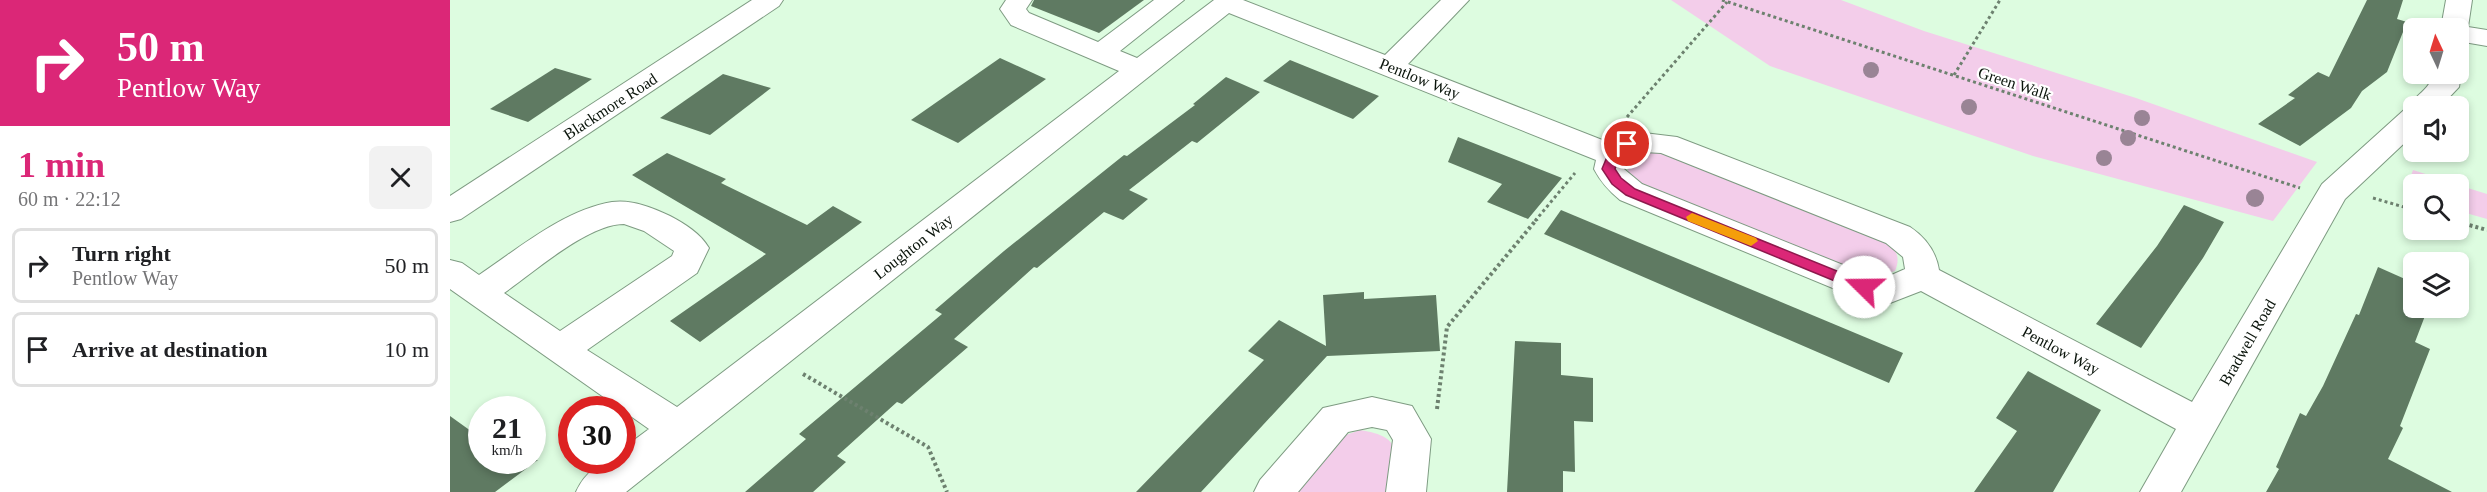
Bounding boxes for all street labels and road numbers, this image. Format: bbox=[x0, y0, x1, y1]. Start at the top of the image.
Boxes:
street label: Pentlow Way bbox=[1377, 55, 1462, 103]
street label: Green Walk bbox=[1976, 64, 2054, 103]
street label: Blackmore Road bbox=[560, 70, 660, 143]
street label: Loughton Way bbox=[871, 210, 957, 283]
street label: Bradwell Road bbox=[2216, 296, 2279, 388]
street label: Pentlow Way bbox=[2019, 323, 2102, 379]

